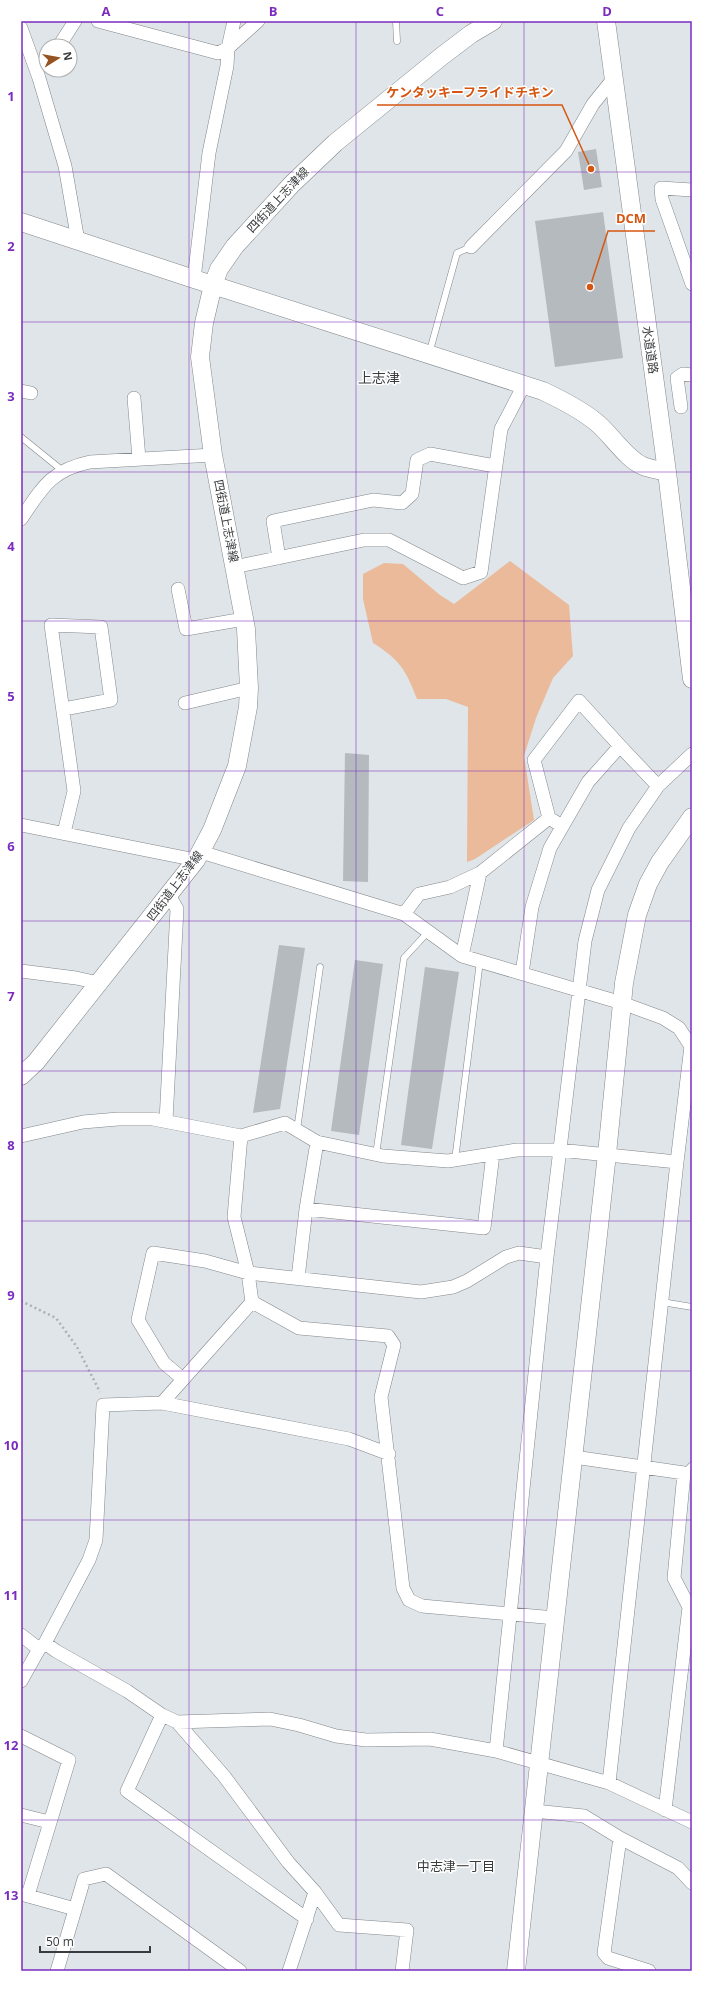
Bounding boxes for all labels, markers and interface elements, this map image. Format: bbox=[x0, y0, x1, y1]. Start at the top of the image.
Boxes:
text: A bbox=[102, 2, 111, 20]
text: B bbox=[269, 2, 278, 20]
text: C bbox=[436, 2, 444, 20]
text: D bbox=[602, 2, 612, 20]
north arrow bbox=[38, 38, 78, 78]
text: N bbox=[60, 50, 77, 62]
callout: ケンタッキーフライドチキン bbox=[377, 80, 562, 105]
text: ケンタッキーフライドチキン bbox=[386, 83, 554, 101]
text: 1 bbox=[7, 87, 15, 105]
street label: 四街道上志津線 bbox=[243, 163, 313, 236]
callout: DCM bbox=[608, 206, 655, 231]
text: DCM bbox=[616, 209, 646, 227]
text: 2 bbox=[7, 237, 15, 255]
street label: 水道道路 bbox=[639, 325, 662, 375]
district label: 上志津 bbox=[358, 368, 400, 387]
text: 3 bbox=[7, 387, 15, 405]
street label: 四街道上志津線 bbox=[210, 478, 243, 564]
text: 4 bbox=[7, 537, 15, 555]
text: 5 bbox=[7, 687, 15, 705]
text: 6 bbox=[7, 837, 15, 855]
street label: 四街道上志津線 bbox=[143, 847, 207, 924]
text: 7 bbox=[7, 987, 15, 1005]
text: 8 bbox=[7, 1136, 15, 1154]
text: 9 bbox=[7, 1286, 15, 1304]
text: 10 bbox=[4, 1436, 18, 1454]
text: 11 bbox=[4, 1586, 18, 1604]
text: 12 bbox=[4, 1736, 19, 1754]
district label: 中志津一丁目 bbox=[417, 1857, 495, 1875]
text: 13 bbox=[4, 1886, 18, 1904]
scale bar bbox=[40, 1928, 150, 1954]
text: 50 m bbox=[46, 1933, 74, 1950]

